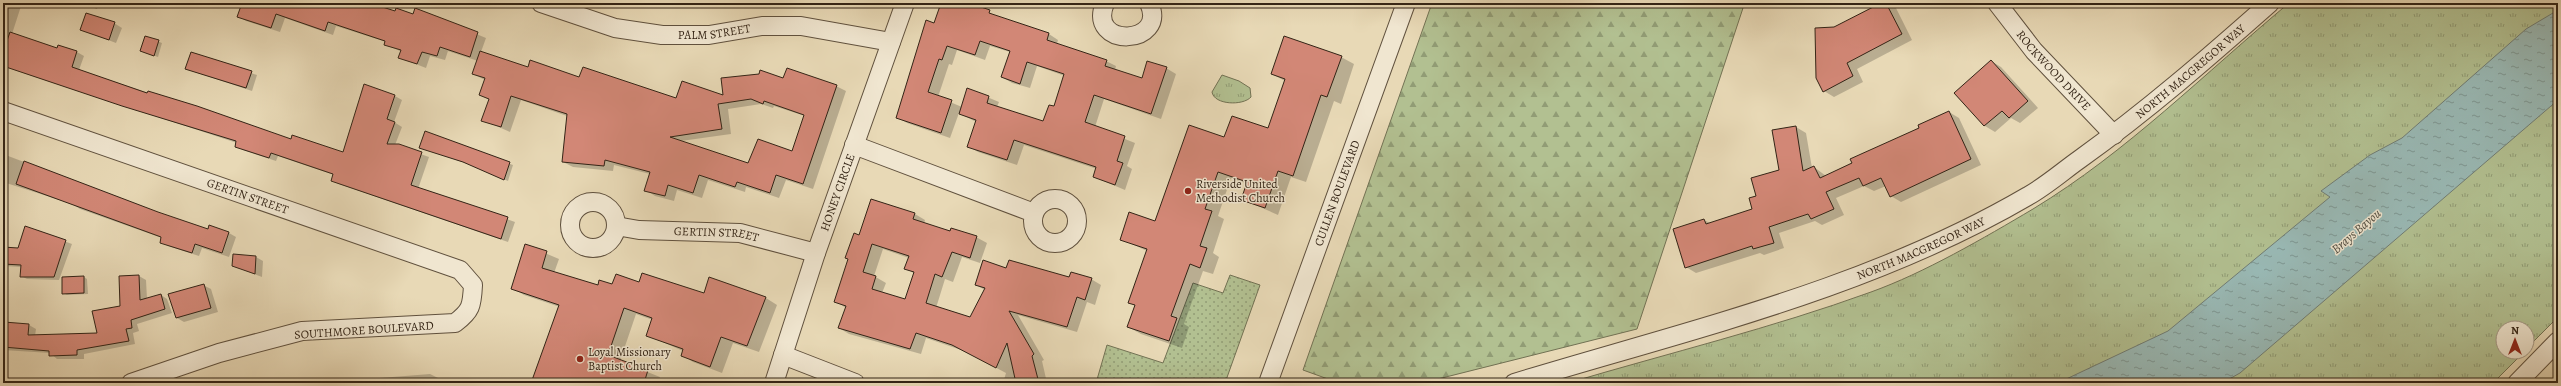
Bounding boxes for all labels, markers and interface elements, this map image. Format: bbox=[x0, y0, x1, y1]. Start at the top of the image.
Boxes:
street label: PALM STREET bbox=[678, 20, 752, 43]
street label: NORTH MACGREGOR WAY bbox=[2132, 20, 2249, 122]
street label: ROCKWOOD DRIVE bbox=[2013, 27, 2094, 114]
street label: CULLEN BOULEVARD bbox=[1310, 138, 1364, 248]
street label: HONEY CIRCLE bbox=[816, 151, 859, 233]
street label: GERTIN STREET bbox=[205, 175, 291, 218]
place label: Riverside United Methodist Church bbox=[1196, 176, 1286, 206]
marker: Riverside United Methodist Church bbox=[1183, 186, 1193, 196]
water label: Brays Bayou bbox=[2328, 205, 2384, 257]
street label: NORTH MACGREGOR WAY bbox=[1854, 213, 1988, 284]
street label: GERTIN STREET bbox=[674, 223, 761, 246]
street label: SOUTHMORE BOULEVARD bbox=[294, 317, 434, 343]
north arrow bbox=[2495, 320, 2535, 360]
text: N bbox=[2511, 323, 2519, 338]
place label: Loyal Missionary Baptist Church bbox=[588, 344, 671, 374]
marker: Loyal Missionary Baptist Church bbox=[575, 354, 585, 364]

